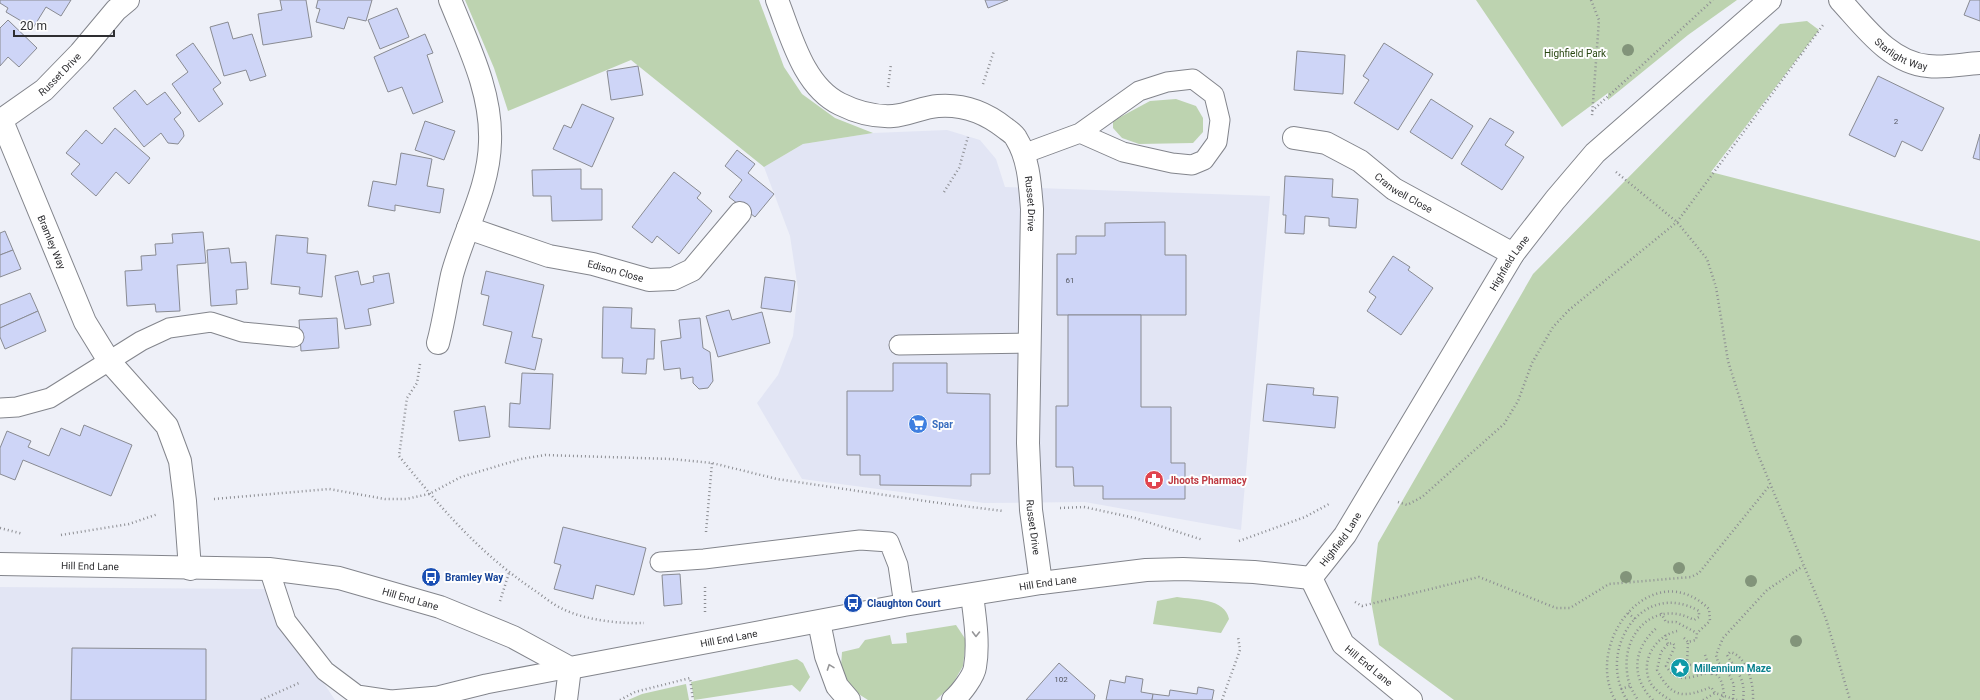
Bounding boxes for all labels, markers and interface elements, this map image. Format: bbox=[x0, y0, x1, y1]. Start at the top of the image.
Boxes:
scale bar bbox=[14, 12, 114, 38]
text: 20 m bbox=[20, 19, 47, 33]
street label: Starlight Way bbox=[1872, 36, 1928, 72]
park label: Highfield Park bbox=[1544, 48, 1607, 59]
street label: Russet Drive bbox=[37, 51, 83, 98]
house number: 2 bbox=[1894, 117, 1899, 126]
street label: Cranwell Close bbox=[1372, 171, 1434, 215]
street label: Russet Drive bbox=[1023, 175, 1037, 231]
street label: Bramley Way bbox=[35, 214, 68, 271]
street label: Highfield Lane bbox=[1487, 233, 1531, 293]
street label: Edison Close bbox=[587, 258, 645, 284]
house number: 61 bbox=[1066, 276, 1075, 285]
supermarket icon: Spar bbox=[907, 413, 929, 435]
place label: Spar bbox=[932, 419, 953, 430]
pharmacy icon: Jhoots Pharmacy bbox=[1143, 469, 1165, 491]
place label: Jhoots Pharmacy bbox=[1168, 475, 1248, 486]
street label: Russet Drive bbox=[1025, 499, 1042, 556]
street label: Highfield Lane bbox=[1317, 510, 1363, 569]
street label: Hill End Lane bbox=[61, 560, 119, 572]
bus stop icon: Bramley Way bbox=[420, 566, 442, 588]
place label: Bramley Way bbox=[445, 572, 504, 583]
street label: Hill End Lane bbox=[1018, 574, 1077, 592]
street label: Hill End Lane bbox=[381, 586, 440, 612]
bus stop icon: Claughton Court bbox=[842, 592, 864, 614]
place label: Claughton Court bbox=[867, 598, 941, 609]
street label: Hill End Lane bbox=[699, 628, 758, 649]
one-way arrow bbox=[972, 631, 980, 637]
street label: Hill End Lane bbox=[1343, 643, 1395, 688]
place icon: Millennium Maze bbox=[1669, 657, 1691, 679]
one-way arrow bbox=[826, 663, 834, 670]
place label: Millennium Maze bbox=[1694, 663, 1772, 674]
house number: 102 bbox=[1054, 675, 1068, 684]

